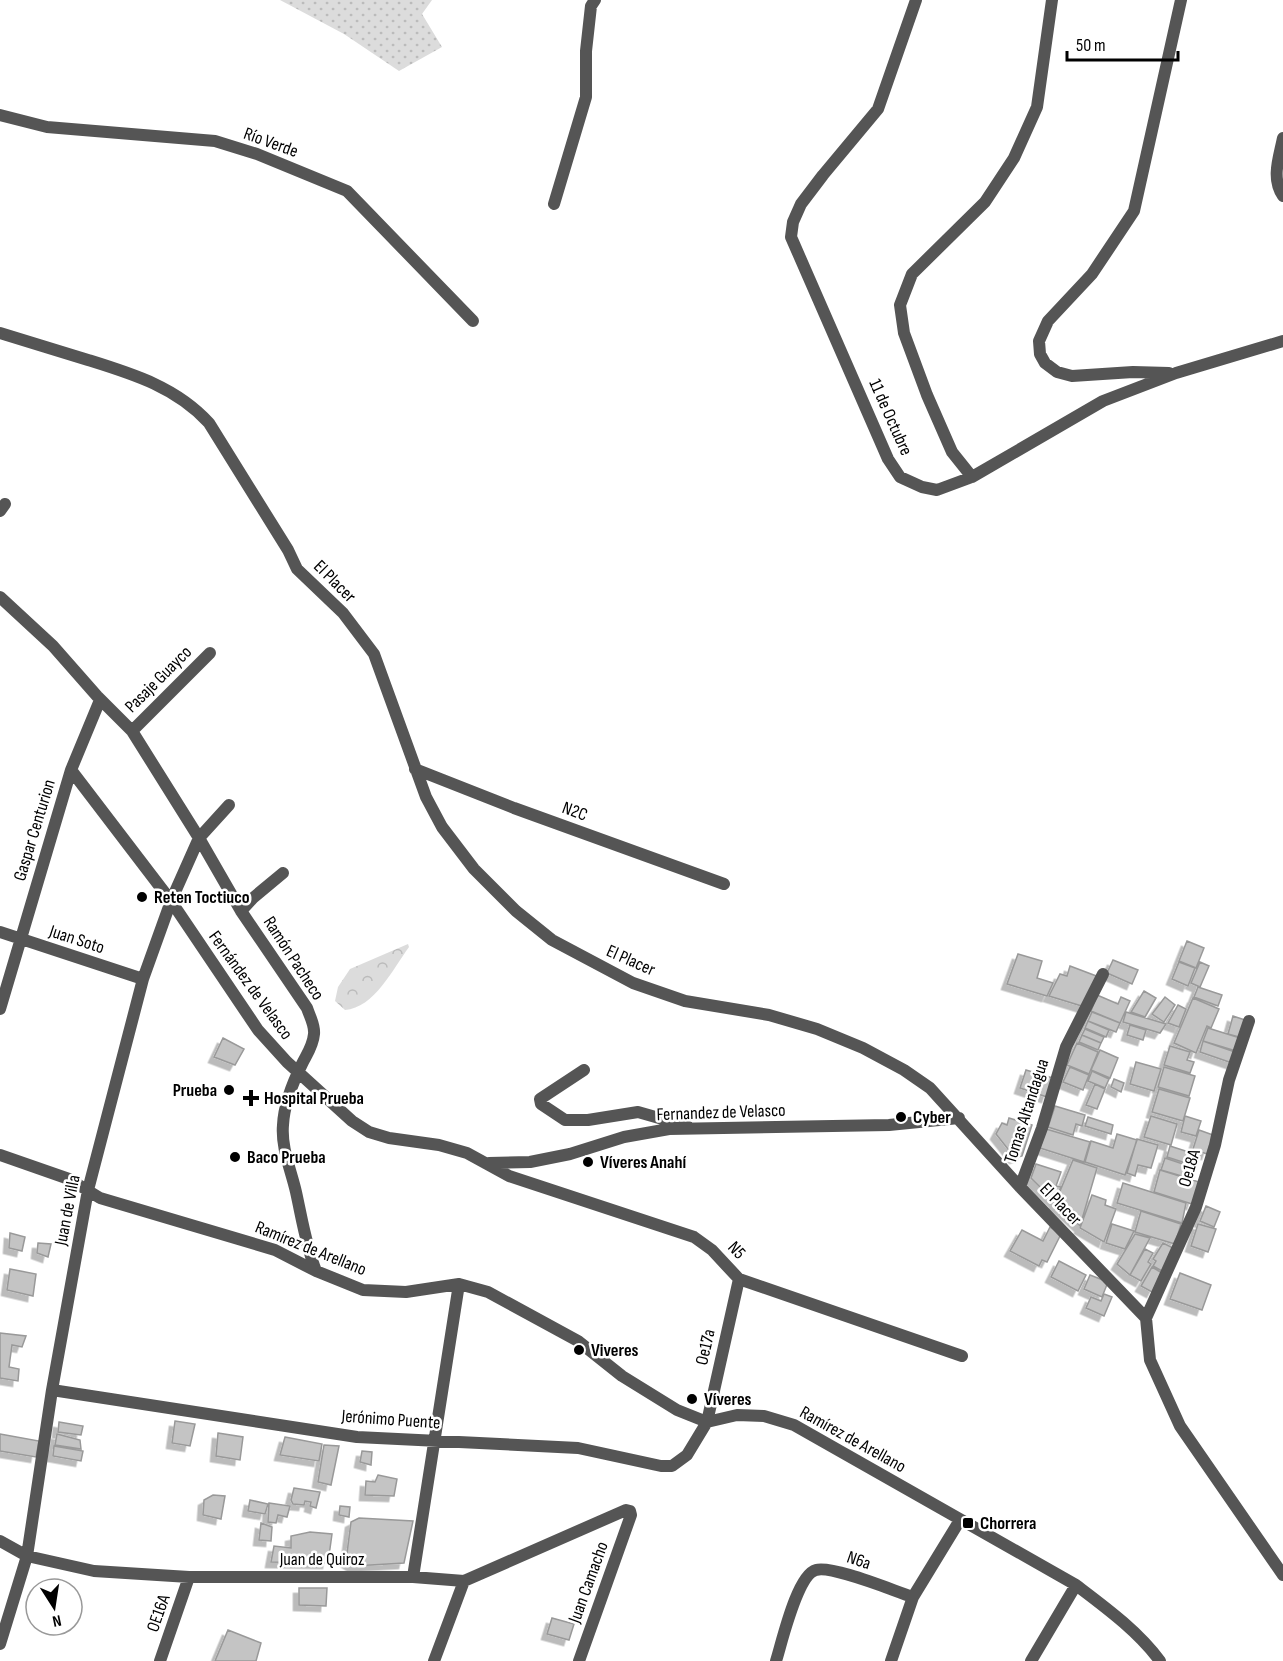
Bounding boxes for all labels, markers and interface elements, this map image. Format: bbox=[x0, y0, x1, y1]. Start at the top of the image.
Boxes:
scale bar bbox=[1067, 24, 1178, 62]
text: 50 m bbox=[1076, 35, 1106, 56]
street label: Río Verde bbox=[241, 123, 301, 162]
street label: 11 de Octubre bbox=[864, 376, 917, 459]
street label: El Placer bbox=[309, 556, 360, 607]
street label: Pasaje Guayco bbox=[121, 642, 196, 717]
street label: Gaspar Centurion bbox=[9, 777, 60, 883]
street label: N2C bbox=[559, 797, 590, 826]
place label: Reten Toctiuco bbox=[154, 887, 250, 908]
marker: Reten Toctiuco bbox=[135, 890, 149, 904]
street label: Ramón Pacheco bbox=[259, 912, 328, 1004]
street label: Juan Soto bbox=[46, 920, 107, 958]
street label: Fernández de Velasco bbox=[204, 927, 297, 1044]
street label: El Placer bbox=[603, 940, 658, 980]
street label: Tomas Altandagua bbox=[1000, 1056, 1053, 1166]
place label: Prueba bbox=[173, 1080, 217, 1101]
marker: Prueba bbox=[222, 1083, 236, 1097]
place label: Hospital Prueba bbox=[264, 1088, 364, 1109]
marker: Hospital Prueba bbox=[242, 1089, 260, 1107]
street label: Fernandez de Velasco bbox=[656, 1100, 786, 1125]
place label: Cyber bbox=[913, 1107, 951, 1128]
marker: Cyber bbox=[894, 1110, 908, 1124]
place label: Baco Prueba bbox=[247, 1147, 326, 1168]
street label: Oe18A bbox=[1174, 1147, 1205, 1189]
marker: Baco Prueba bbox=[228, 1150, 242, 1164]
place label: Víveres Anahí bbox=[600, 1152, 686, 1173]
marker: Víveres Anahí bbox=[581, 1155, 595, 1169]
street label: Juan de Villa bbox=[50, 1173, 85, 1248]
street label: El Placer bbox=[1035, 1179, 1086, 1230]
street label: Ramírez de Arellano bbox=[252, 1217, 369, 1280]
street label: N5 bbox=[723, 1237, 750, 1264]
street label: Oe17a bbox=[691, 1327, 720, 1367]
place label: Viveres bbox=[591, 1340, 639, 1361]
marker: Viveres bbox=[572, 1343, 586, 1357]
place label: Víveres bbox=[704, 1389, 752, 1410]
marker: Víveres bbox=[685, 1392, 699, 1406]
street label: Ramírez de Arellano bbox=[796, 1402, 909, 1477]
street label: Jerónimo Puente bbox=[340, 1406, 441, 1433]
place label: Chorrera bbox=[980, 1513, 1036, 1534]
marker: Chorrera bbox=[961, 1516, 975, 1530]
street label: Juan Camacho bbox=[564, 1539, 613, 1627]
street label: N6a bbox=[844, 1547, 874, 1574]
street label: Juan de Quiroz bbox=[279, 1549, 365, 1570]
north arrow bbox=[24, 1577, 84, 1637]
street label: OE16A bbox=[142, 1591, 175, 1635]
text: N bbox=[51, 1610, 63, 1630]

